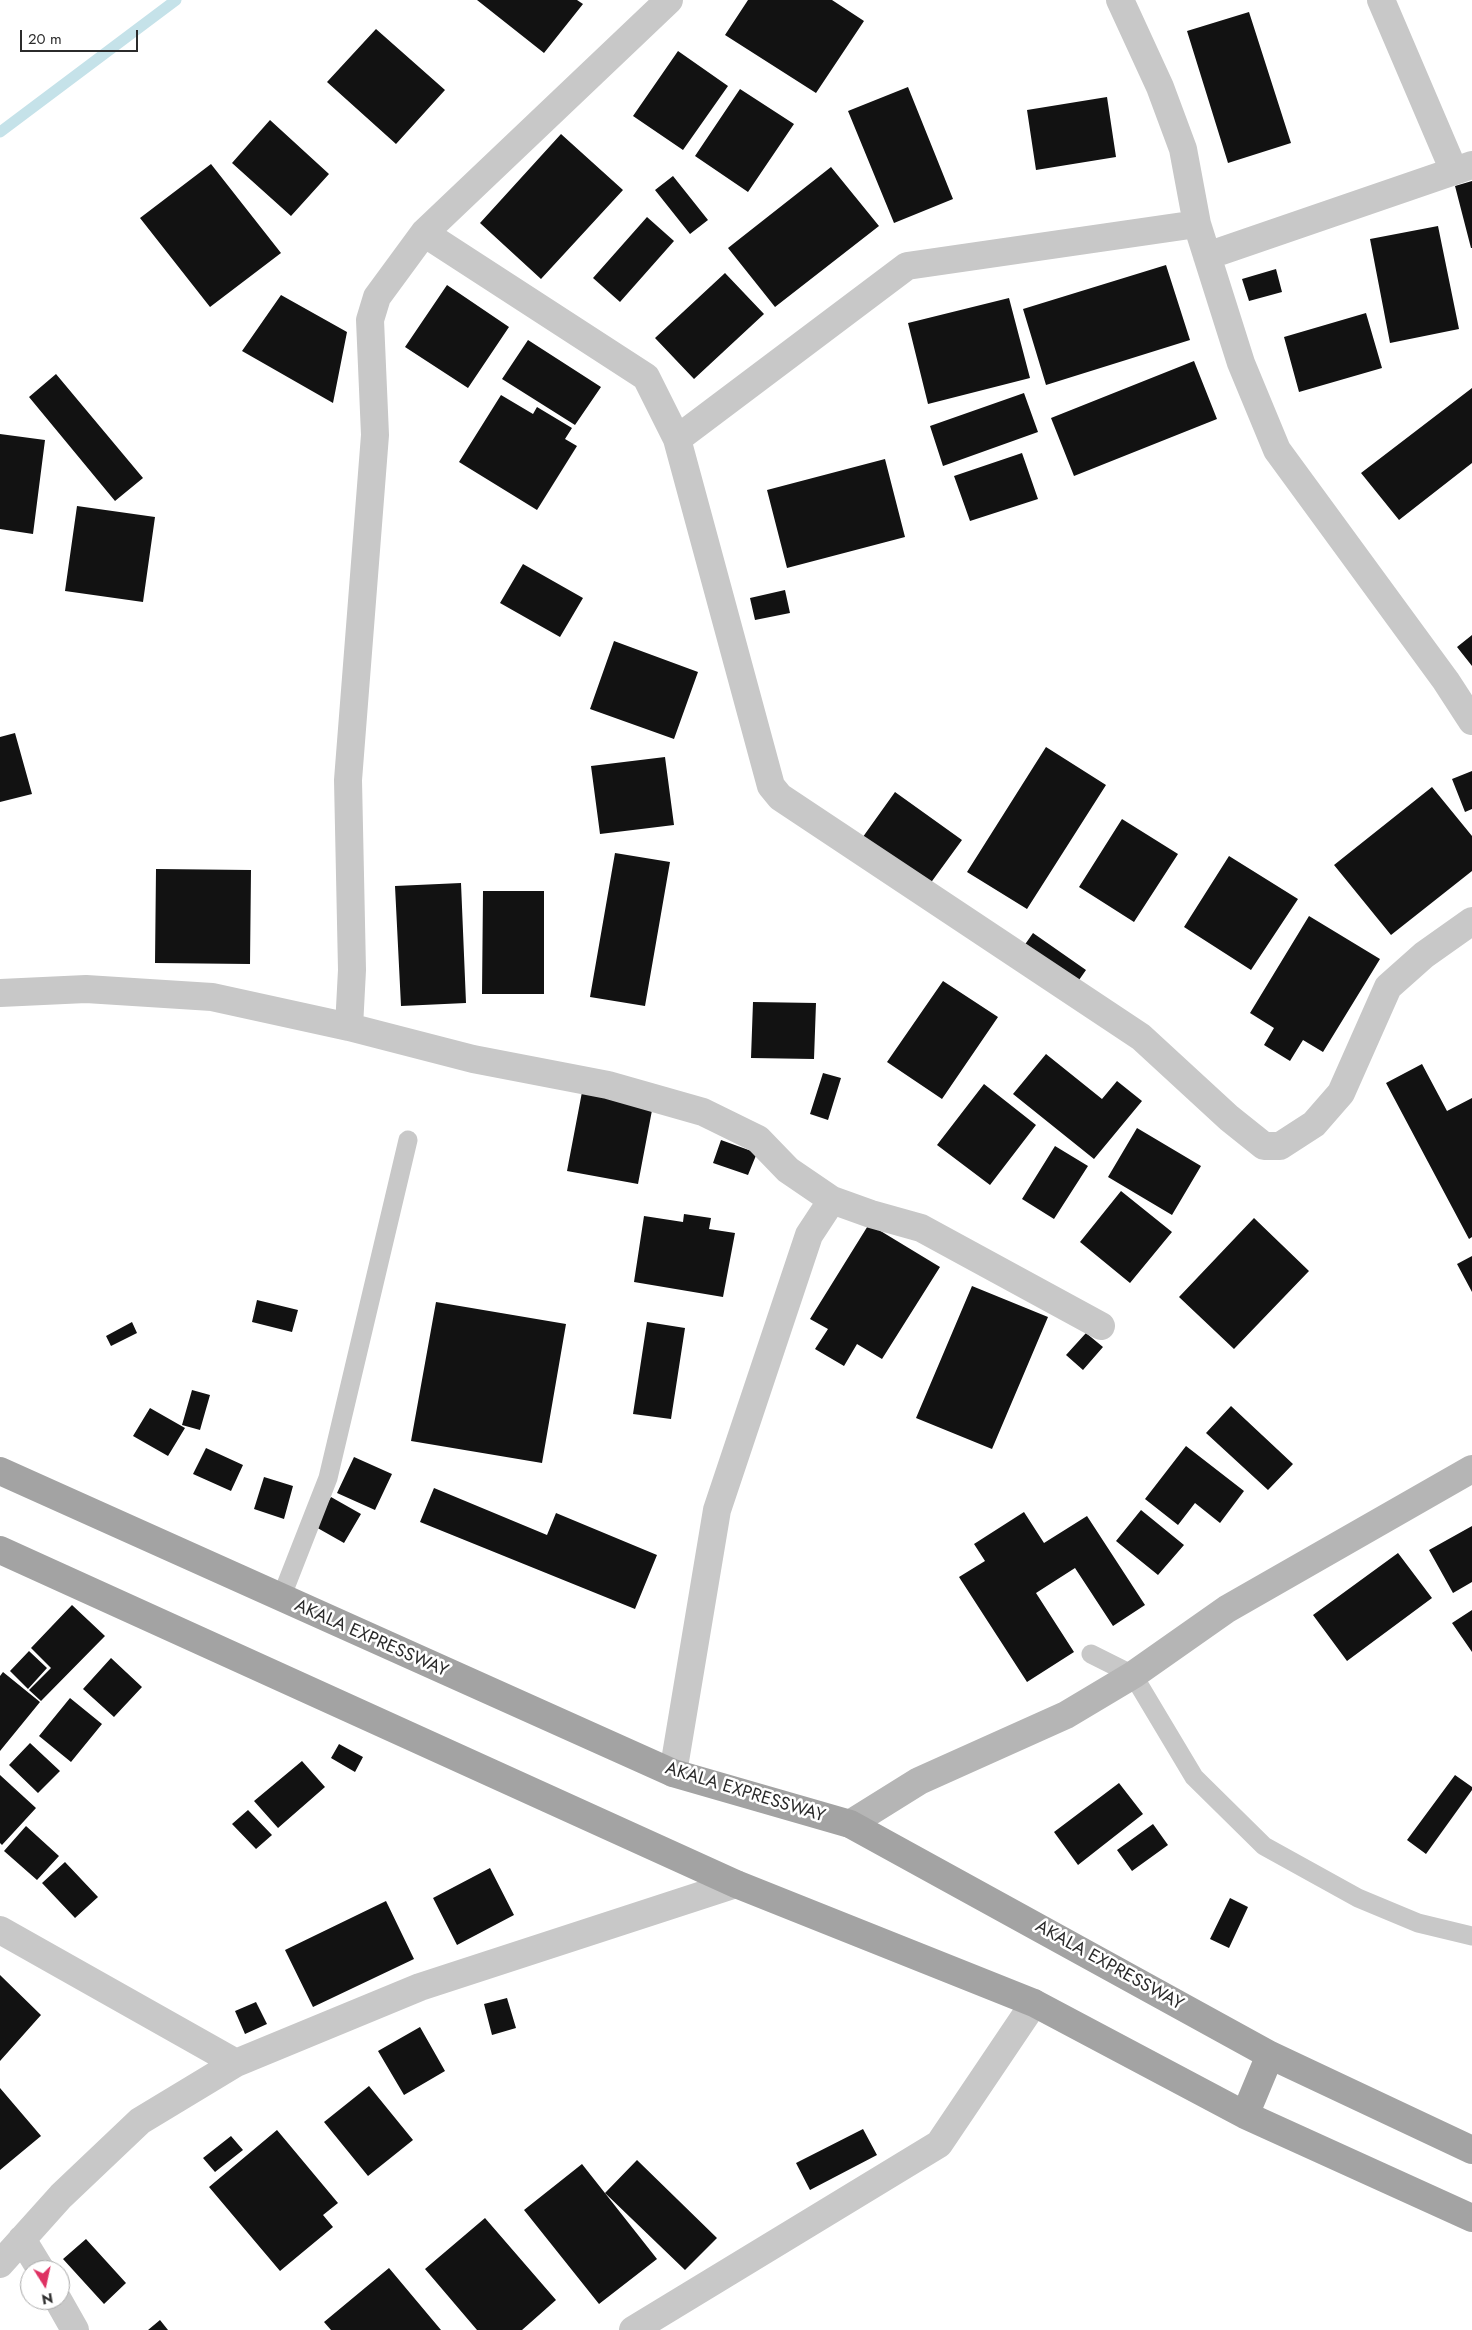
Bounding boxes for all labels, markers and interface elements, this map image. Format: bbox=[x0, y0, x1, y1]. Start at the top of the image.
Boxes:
scale bar bbox=[22, 20, 140, 52]
text: 20 m bbox=[28, 28, 62, 50]
street label: AKALA EXPRESSWAY bbox=[291, 1595, 451, 1683]
street label: AKALA EXPRESSWAY bbox=[662, 1758, 828, 1828]
street label: AKALA EXPRESSWAY bbox=[1031, 1916, 1187, 2016]
north arrow bbox=[20, 2260, 70, 2310]
text: N bbox=[40, 2288, 55, 2310]

